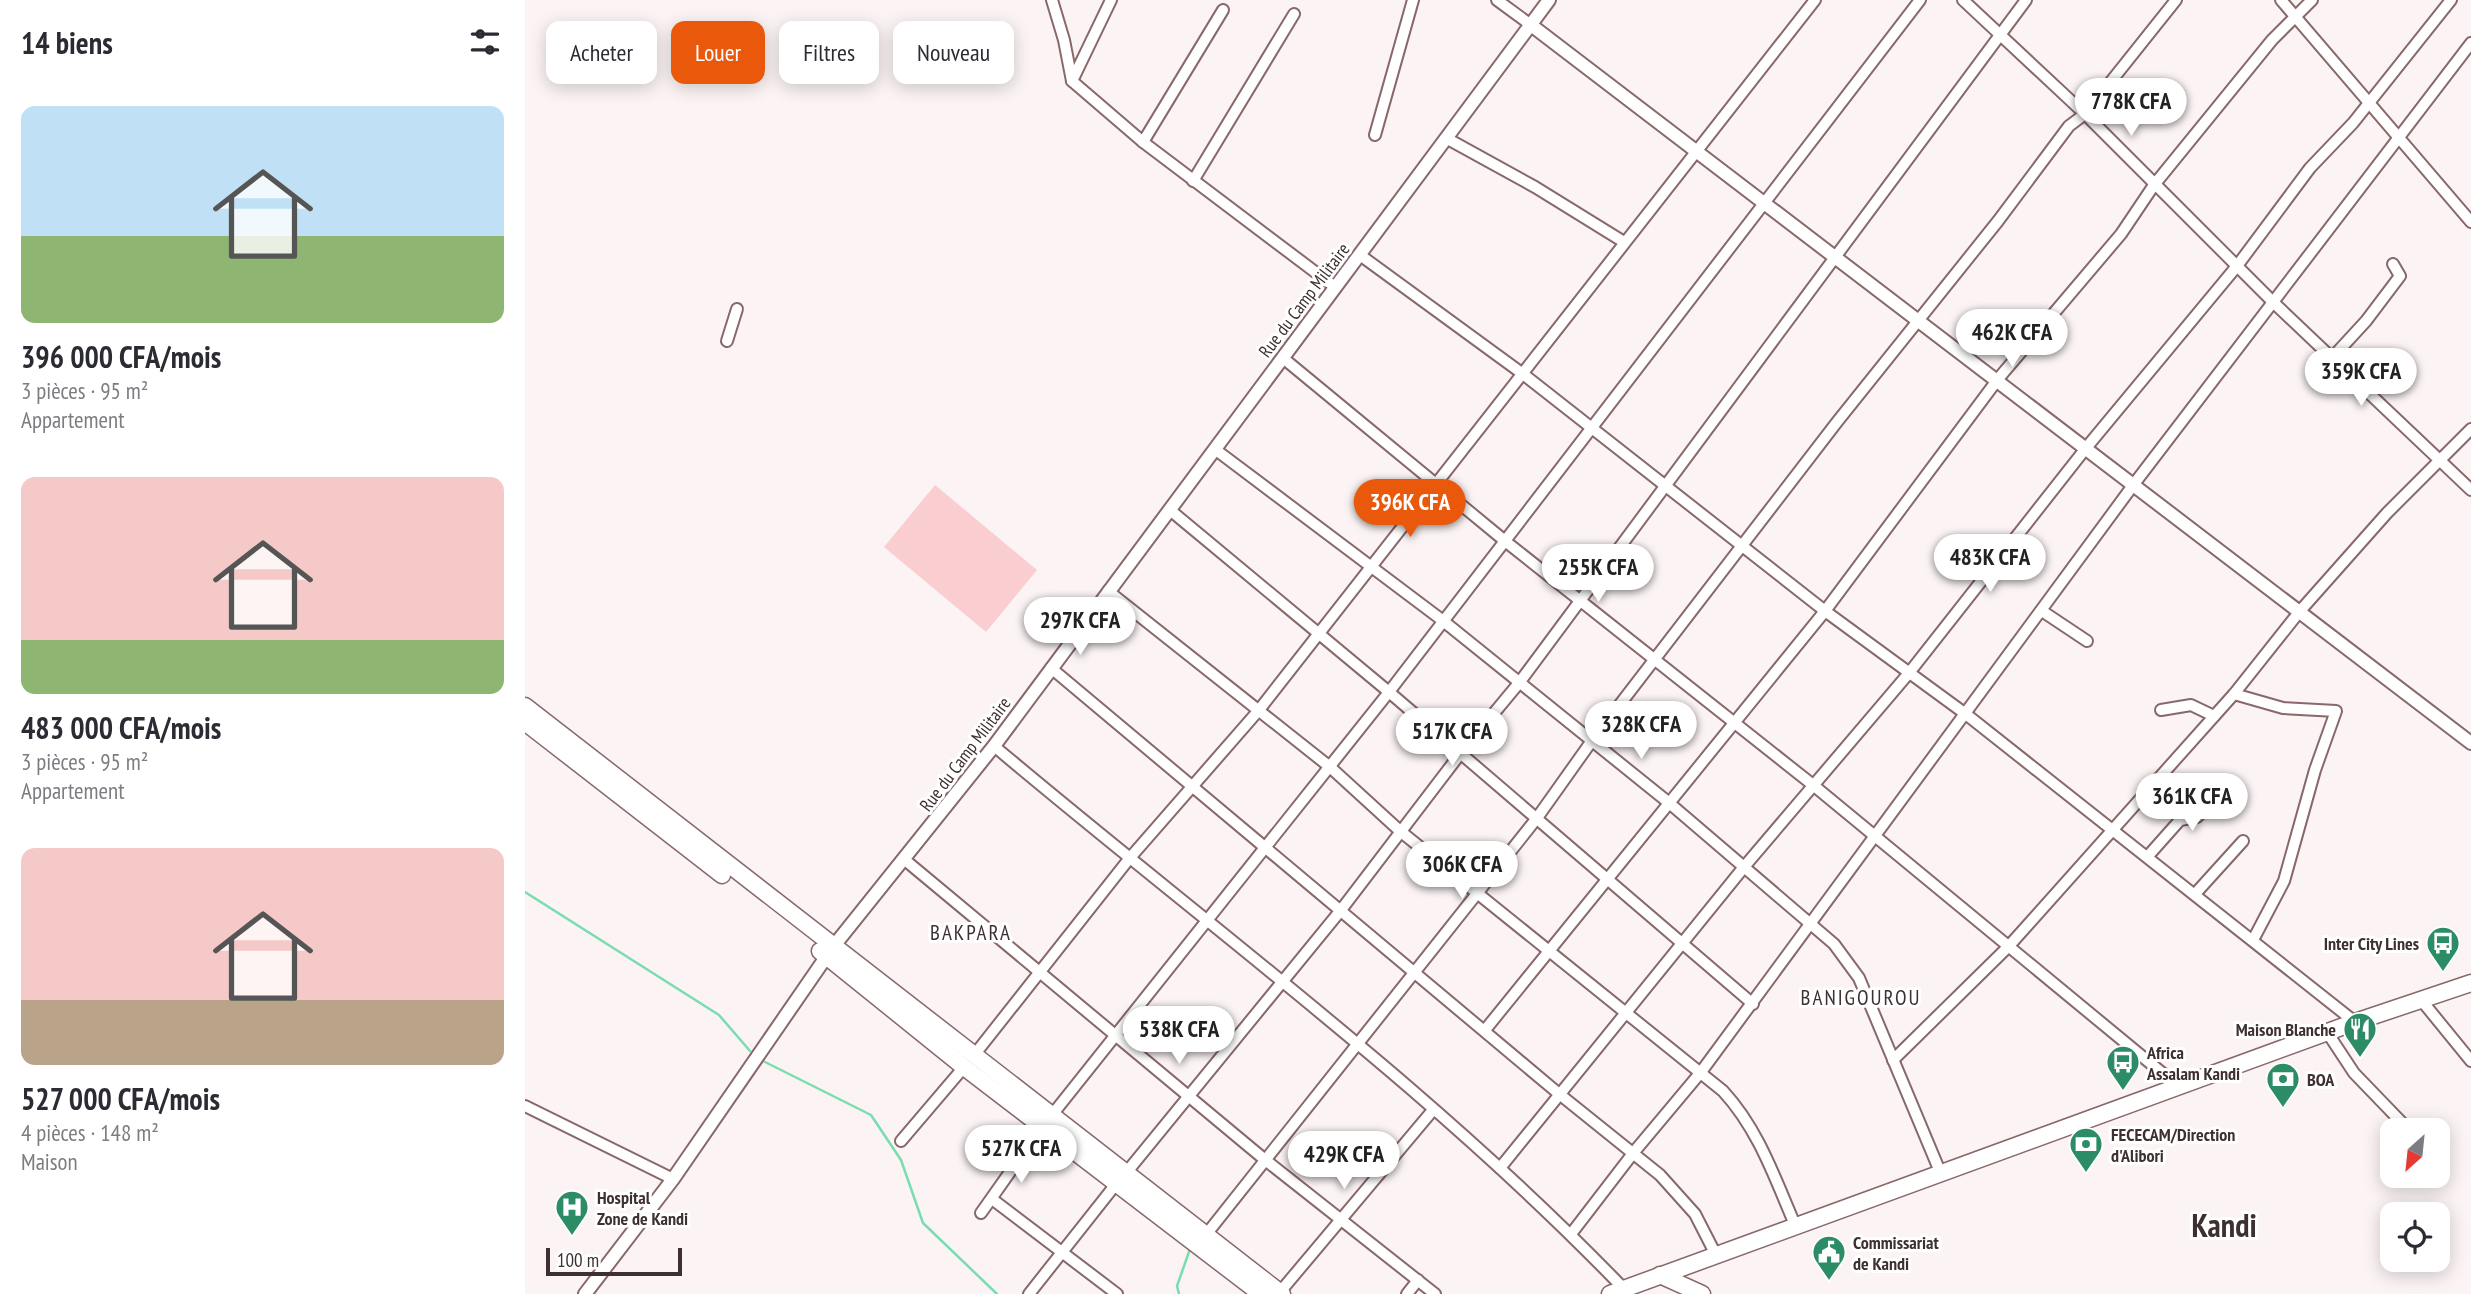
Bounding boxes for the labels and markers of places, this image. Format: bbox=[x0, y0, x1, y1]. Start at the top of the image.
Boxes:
pin: 778K CFA bbox=[2059, 78, 2203, 138]
pin: 462K CFA bbox=[1940, 310, 2084, 369]
pin: 359K CFA bbox=[2289, 348, 2433, 408]
pin: 396K CFA bbox=[1338, 480, 1482, 539]
pin: 483K CFA bbox=[1918, 534, 2062, 594]
pin: 255K CFA bbox=[1526, 544, 1670, 604]
pin: 297K CFA bbox=[1008, 598, 1152, 657]
pin: 328K CFA bbox=[1569, 702, 1713, 761]
pin: 517K CFA bbox=[1380, 708, 1524, 768]
pin: 361K CFA bbox=[2120, 774, 2264, 833]
pin: 306K CFA bbox=[1390, 842, 1534, 901]
bus stop icon: Inter City Lines bbox=[2424, 924, 2462, 973]
place label: Inter City Lines bbox=[2324, 932, 2419, 955]
pin: 538K CFA bbox=[1107, 1006, 1251, 1066]
restaurant icon: Maison Blanche bbox=[2341, 1010, 2379, 1059]
place label: Maison Blanche bbox=[2236, 1018, 2336, 1041]
place label: Africa Assalam Kandi bbox=[2146, 1041, 2240, 1085]
bus stop icon: Africa Assalam Kandi bbox=[2104, 1043, 2142, 1092]
bank icon: BOA bbox=[2264, 1060, 2302, 1109]
place label: BOA bbox=[2307, 1068, 2335, 1091]
place label: FECECAM/Direction d'Alibori bbox=[2111, 1123, 2235, 1167]
bank icon: FECECAM/Direction d'Alibori bbox=[2067, 1125, 2105, 1174]
pin: 527K CFA bbox=[949, 1126, 1093, 1185]
pin: 429K CFA bbox=[1272, 1132, 1416, 1191]
place label: Hospital Zone de Kandi bbox=[597, 1186, 688, 1230]
hospital icon: Hospital Zone de Kandi bbox=[553, 1188, 591, 1237]
place label: Commissariat de Kandi bbox=[1853, 1231, 1939, 1275]
public building icon: Commissariat de Kandi bbox=[1810, 1233, 1848, 1282]

